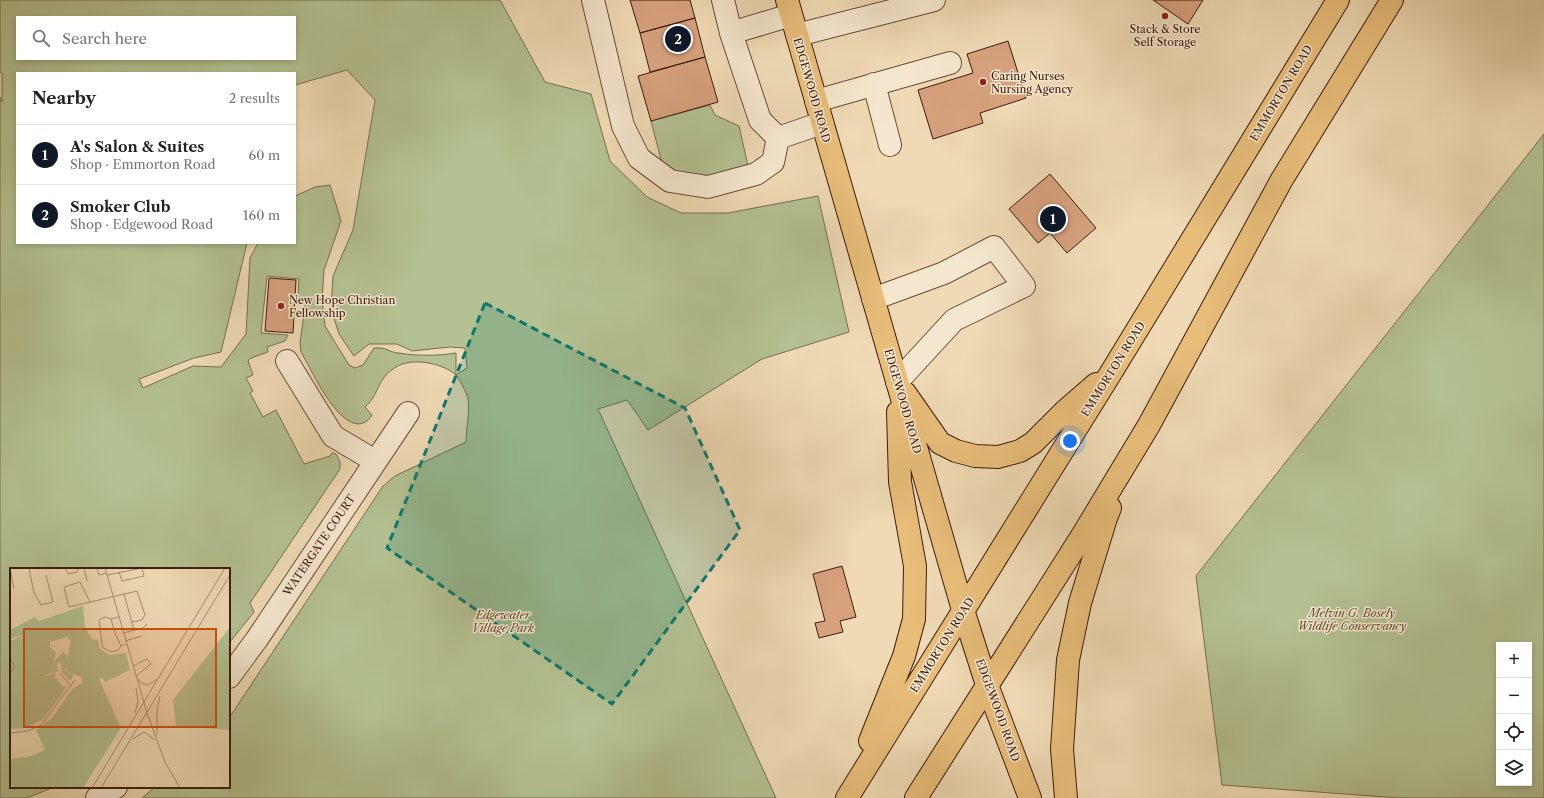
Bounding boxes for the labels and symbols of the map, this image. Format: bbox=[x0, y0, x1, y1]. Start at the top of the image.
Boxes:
marker: Stack & Store Self Storage bbox=[1160, 11, 1170, 21]
place label: Stack & Store Self Storage bbox=[1130, 22, 1200, 49]
pin: 2 bbox=[665, 24, 691, 54]
street label: EDGEWOOD ROAD bbox=[790, 36, 834, 144]
street label: EMMORTON ROAD bbox=[1247, 42, 1315, 144]
place label: Caring Nurses Nursing Agency bbox=[991, 69, 1074, 96]
marker: Caring Nurses Nursing Agency bbox=[978, 77, 988, 87]
pin: 1 bbox=[1040, 204, 1066, 234]
place label: New Hope Christian Fellowship bbox=[289, 293, 395, 320]
marker: New Hope Christian Fellowship bbox=[276, 301, 286, 311]
street label: EMMORTON ROAD bbox=[1078, 319, 1148, 419]
street label: EDGEWOOD ROAD bbox=[881, 347, 925, 455]
your location bbox=[1060, 431, 1080, 451]
street label: WATERGATE COURT bbox=[279, 491, 359, 599]
inset map bbox=[10, 568, 230, 788]
street label: EMMORTON ROAD bbox=[907, 595, 977, 695]
park label: Melvin G. Bosely Wildlife Conservancy bbox=[1298, 606, 1407, 633]
park label: Edgewater Village Park bbox=[472, 608, 534, 635]
street label: EDGEWOOD ROAD bbox=[973, 657, 1023, 763]

